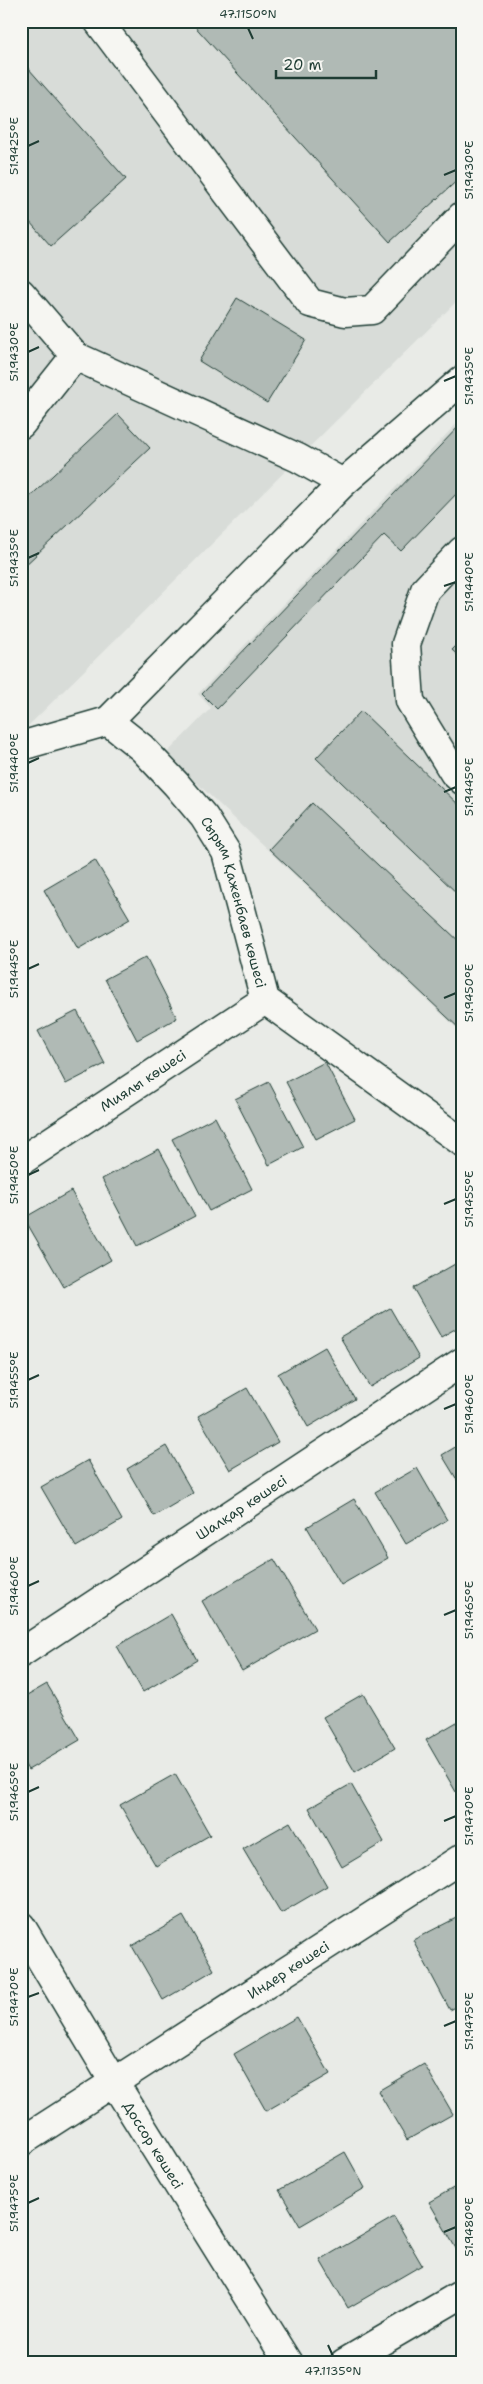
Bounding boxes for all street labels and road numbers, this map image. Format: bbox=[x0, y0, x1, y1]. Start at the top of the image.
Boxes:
street label: Сырым Қаженбаев көшесі bbox=[197, 813, 270, 990]
street label: Миялы көшесі bbox=[96, 1046, 189, 1116]
street label: Шалқар көшесі bbox=[192, 1471, 290, 1544]
street label: Индер көшесі bbox=[244, 1937, 333, 2003]
street label: Доссор көшесі bbox=[119, 2098, 187, 2192]

